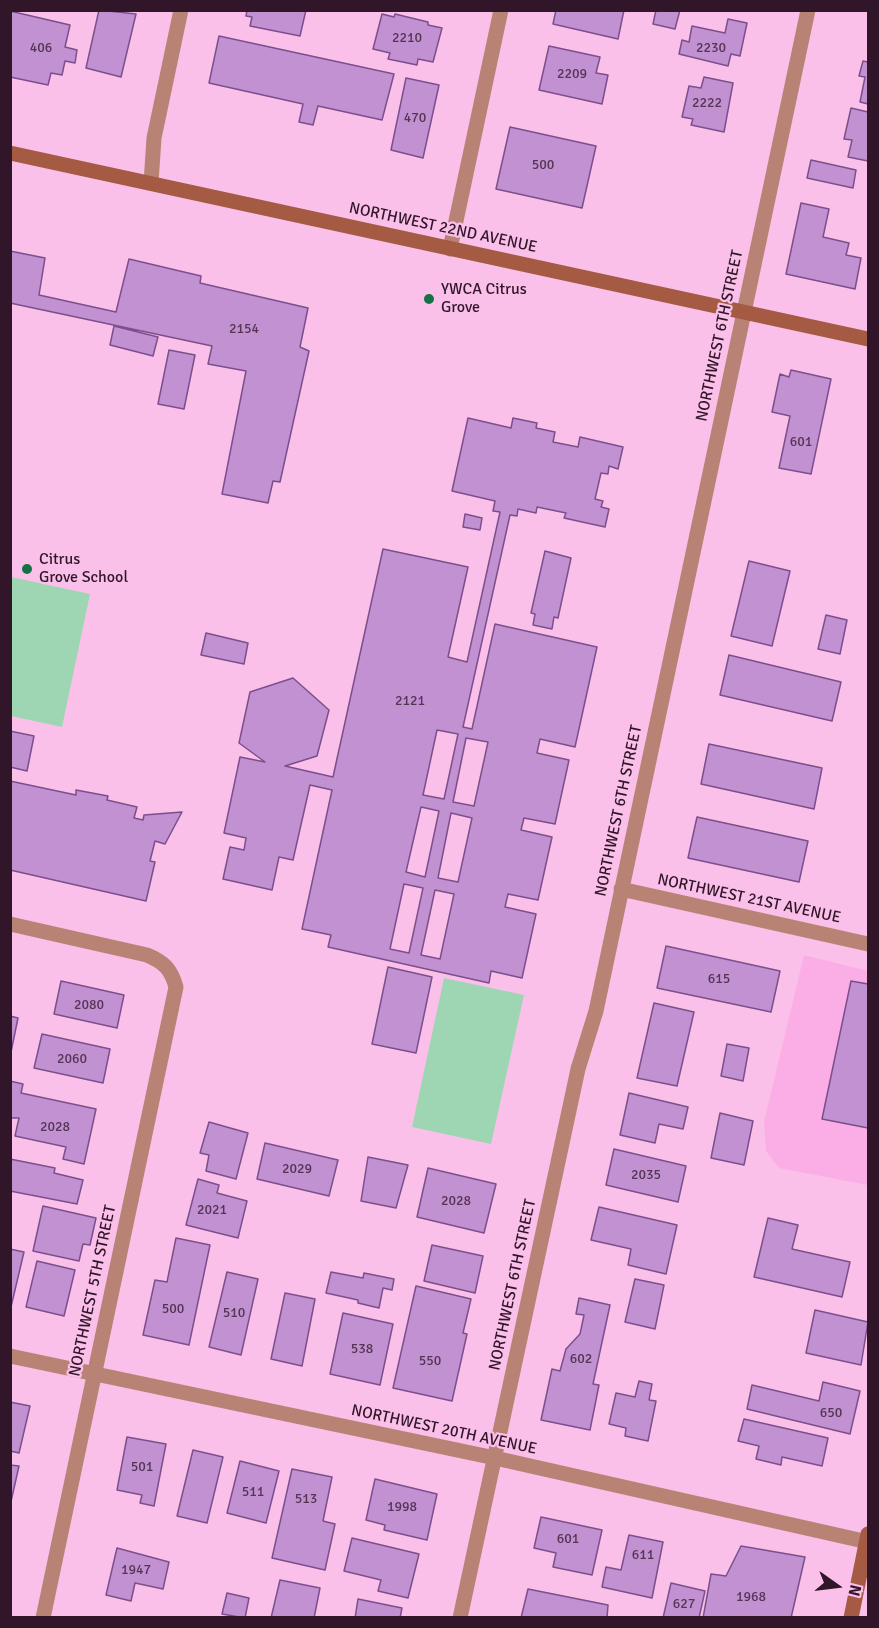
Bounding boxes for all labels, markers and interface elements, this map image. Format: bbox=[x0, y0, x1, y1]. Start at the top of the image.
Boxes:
house number: 2210 bbox=[392, 30, 422, 46]
house number: 406 bbox=[30, 40, 52, 56]
house number: 2230 bbox=[696, 40, 726, 56]
house number: 2209 bbox=[557, 66, 587, 82]
house number: 2222 bbox=[692, 95, 722, 111]
house number: 470 bbox=[404, 110, 426, 126]
house number: 500 bbox=[532, 157, 554, 173]
street label: NORTHWEST 22ND AVENUE bbox=[347, 199, 539, 257]
street label: NORTHWEST 6TH STREET bbox=[692, 249, 748, 423]
place label: YWCA Citrus Grove bbox=[441, 280, 527, 318]
marker: YWCA Citrus Grove bbox=[422, 292, 436, 306]
house number: 2154 bbox=[229, 321, 259, 337]
house number: 601 bbox=[790, 434, 812, 450]
place label: Citrus Grove School bbox=[39, 550, 128, 588]
marker: Citrus Grove School bbox=[20, 562, 34, 576]
house number: 2121 bbox=[395, 693, 425, 709]
street label: NORTHWEST 6TH STREET bbox=[591, 724, 647, 898]
street label: NORTHWEST 21ST AVENUE bbox=[656, 870, 842, 928]
house number: 615 bbox=[708, 971, 730, 987]
house number: 2080 bbox=[74, 997, 104, 1013]
house number: 2060 bbox=[57, 1051, 87, 1067]
house number: 2028 bbox=[40, 1119, 70, 1135]
house number: 2029 bbox=[282, 1161, 312, 1177]
house number: 2035 bbox=[631, 1167, 661, 1183]
house number: 2028 bbox=[441, 1193, 471, 1209]
street label: NORTHWEST 6TH STREET bbox=[485, 1198, 541, 1372]
house number: 2021 bbox=[197, 1202, 227, 1218]
street label: NORTHWEST 5TH STREET bbox=[65, 1204, 121, 1378]
house number: 500 bbox=[162, 1301, 184, 1317]
house number: 510 bbox=[223, 1305, 245, 1321]
house number: 538 bbox=[351, 1341, 373, 1357]
house number: 602 bbox=[570, 1351, 592, 1367]
house number: 550 bbox=[419, 1353, 441, 1369]
street label: NORTHWEST 20TH AVENUE bbox=[349, 1401, 539, 1459]
house number: 650 bbox=[820, 1405, 842, 1421]
house number: 501 bbox=[131, 1459, 153, 1475]
house number: 511 bbox=[242, 1484, 264, 1500]
house number: 513 bbox=[295, 1491, 317, 1507]
house number: 1998 bbox=[387, 1499, 417, 1515]
house number: 601 bbox=[557, 1531, 579, 1547]
house number: 611 bbox=[632, 1547, 654, 1563]
north arrow bbox=[807, 1556, 867, 1616]
house number: 1947 bbox=[121, 1562, 151, 1578]
text: N bbox=[843, 1583, 866, 1598]
house number: 1968 bbox=[736, 1589, 766, 1605]
house number: 627 bbox=[673, 1596, 695, 1612]

